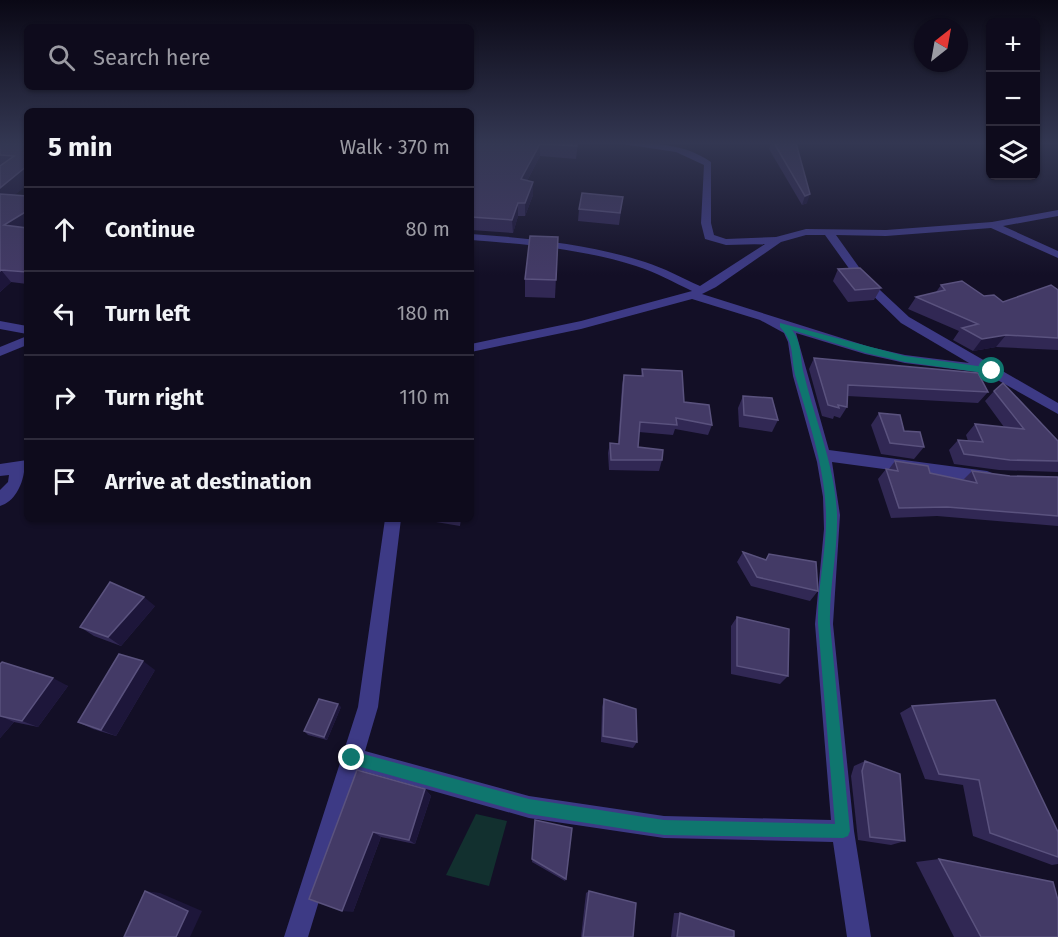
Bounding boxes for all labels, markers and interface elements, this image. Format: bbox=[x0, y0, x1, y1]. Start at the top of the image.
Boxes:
north arrow bbox=[914, 18, 968, 72]
map controls bbox=[986, 18, 1040, 180]
button: + bbox=[986, 18, 1040, 72]
search box bbox=[24, 24, 474, 90]
icon: search bbox=[45, 41, 78, 74]
text: Search here bbox=[93, 44, 211, 71]
button: − bbox=[986, 72, 1040, 126]
button: layers bbox=[986, 126, 1040, 180]
text: 5 min bbox=[48, 132, 112, 163]
text: Walk · 370 m bbox=[340, 135, 450, 159]
icon: ahead bbox=[48, 213, 81, 246]
text: Continue bbox=[105, 216, 195, 243]
text: 80 m bbox=[405, 217, 450, 241]
icon: left bbox=[48, 297, 81, 330]
text: Turn left bbox=[105, 300, 190, 327]
text: 180 m bbox=[397, 301, 450, 325]
route start bbox=[978, 357, 1004, 383]
icon: right bbox=[48, 381, 81, 414]
text: Turn right bbox=[105, 384, 204, 411]
text: 110 m bbox=[399, 385, 450, 409]
icon: arrive bbox=[48, 465, 81, 498]
text: Arrive at destination bbox=[105, 468, 312, 495]
route end bbox=[338, 744, 364, 770]

